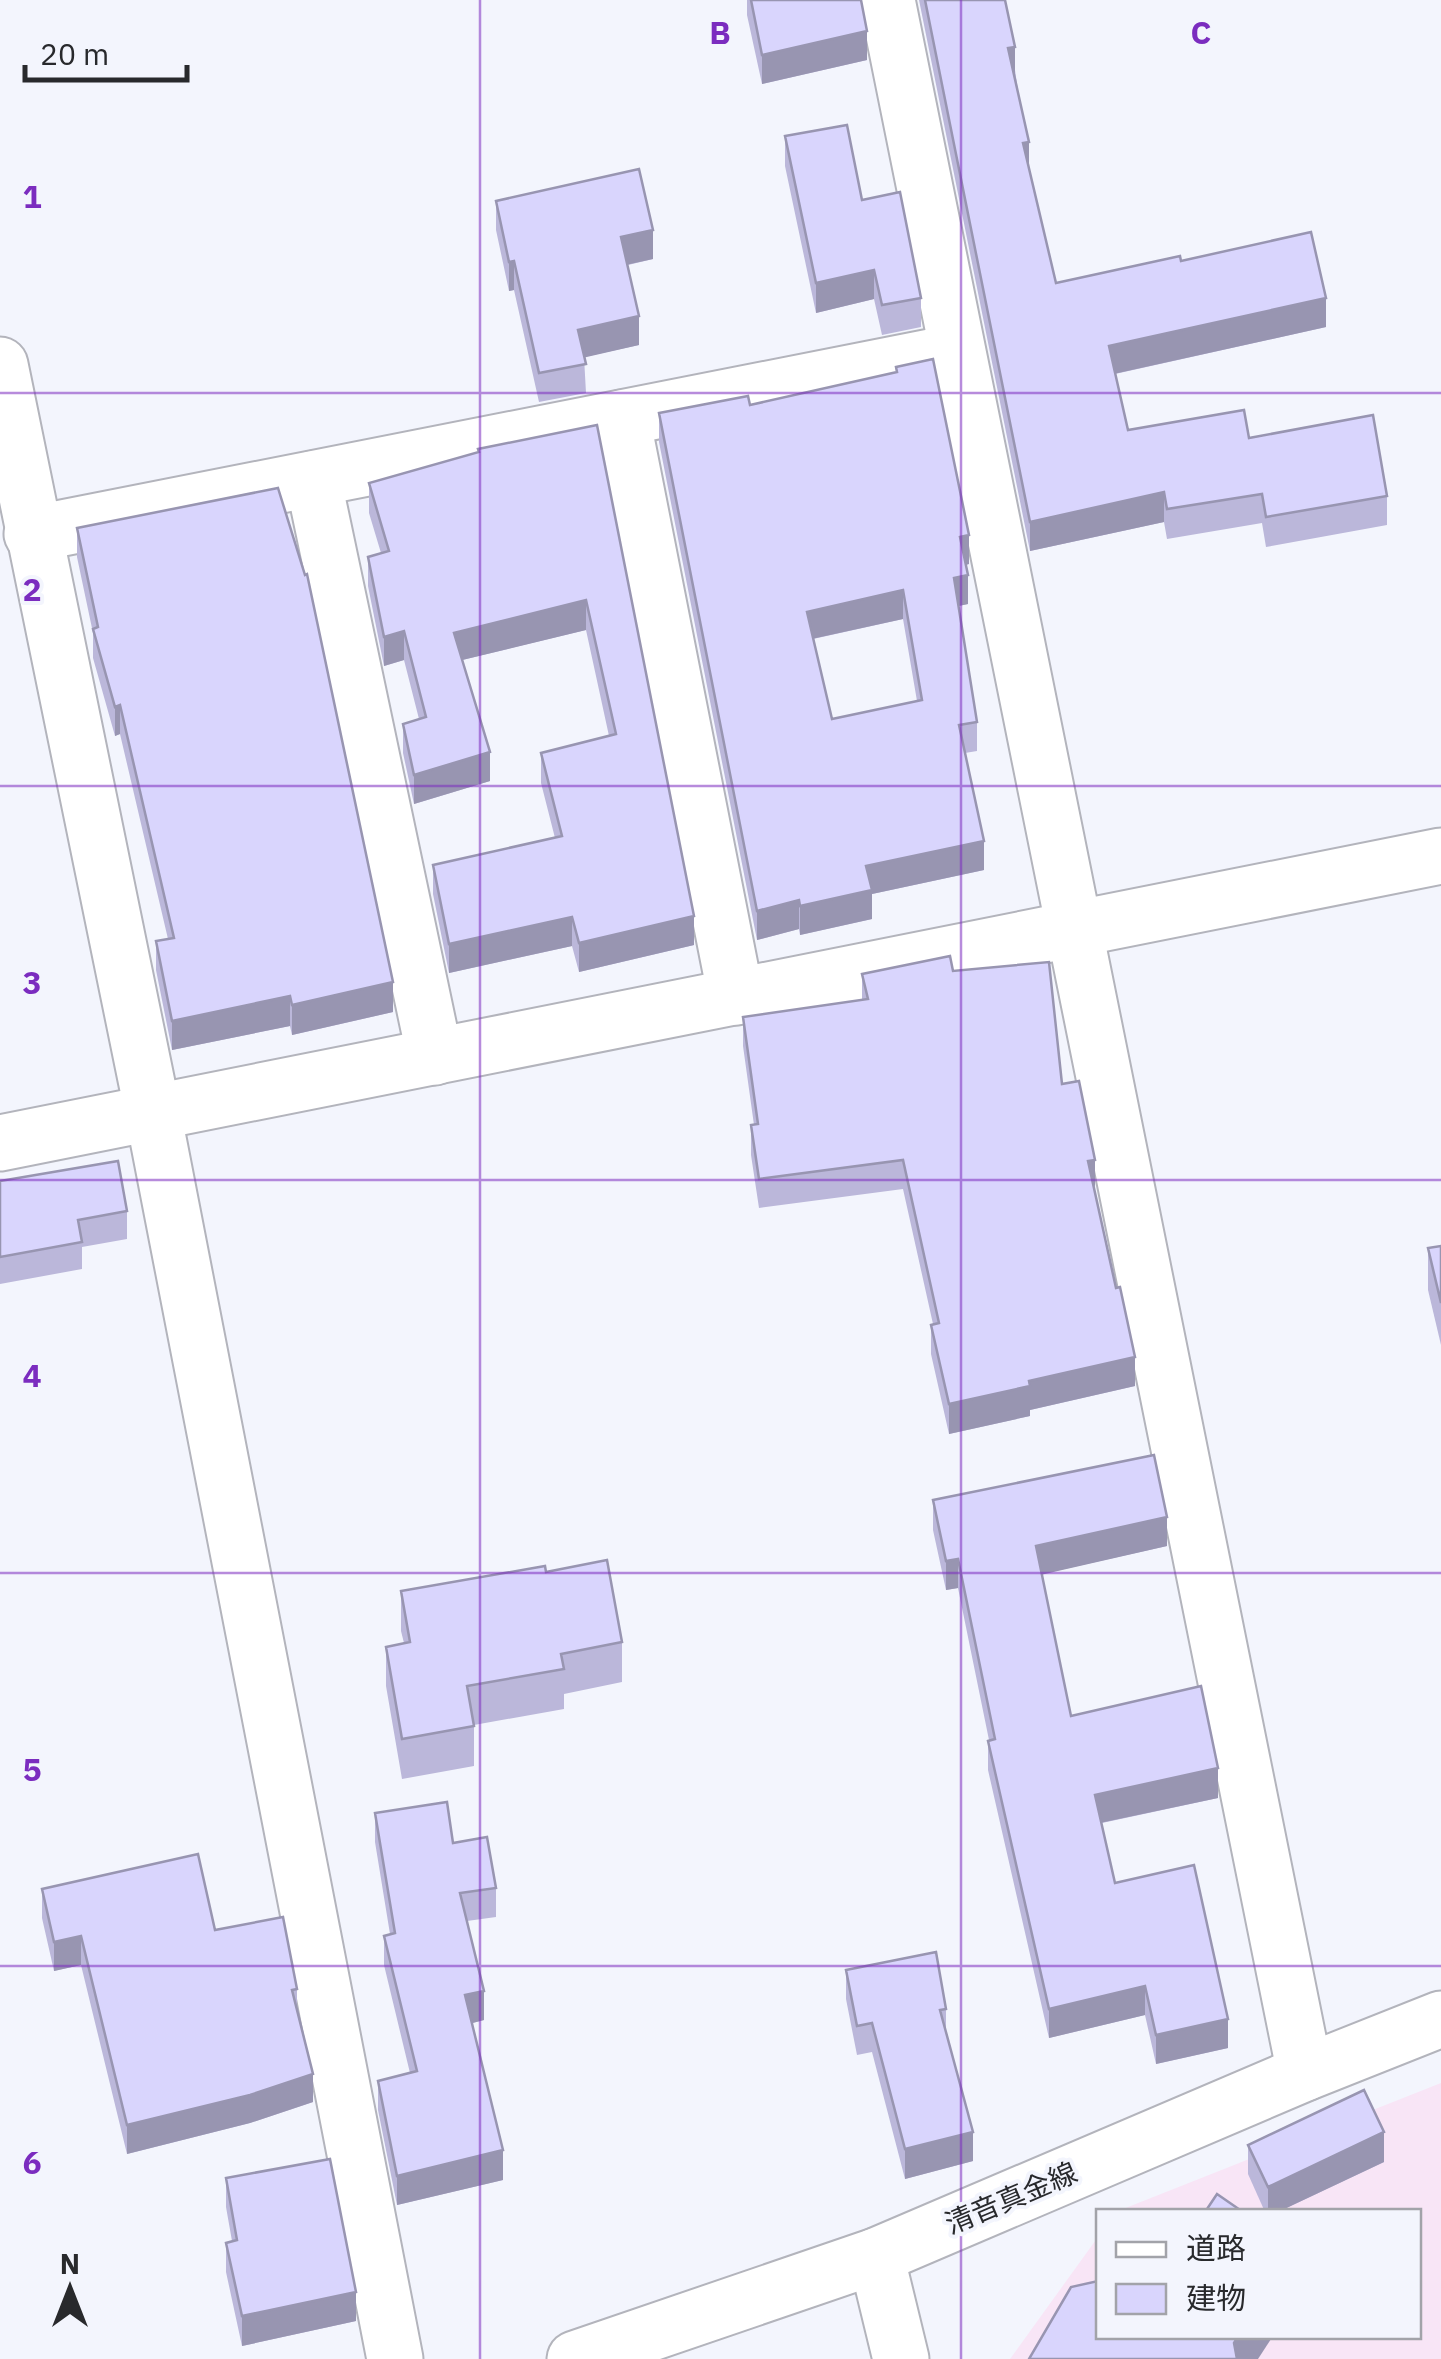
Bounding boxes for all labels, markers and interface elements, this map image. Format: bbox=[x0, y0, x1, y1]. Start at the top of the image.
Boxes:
text: B bbox=[709, 11, 731, 53]
text: C bbox=[1191, 11, 1211, 53]
scale bar bbox=[25, 20, 188, 82]
text: 20 m bbox=[40, 34, 109, 73]
text: 1 bbox=[22, 175, 42, 217]
text: 2 bbox=[22, 568, 42, 610]
text: 3 bbox=[22, 961, 42, 1003]
text: 4 bbox=[22, 1354, 42, 1396]
text: 5 bbox=[22, 1748, 42, 1790]
text: 6 bbox=[22, 2141, 42, 2183]
street label: 清音真金線 bbox=[939, 2153, 1082, 2242]
legend bbox=[1096, 2209, 1421, 2339]
text: 道路 bbox=[1186, 2228, 1246, 2267]
north arrow bbox=[20, 2239, 120, 2339]
text: N bbox=[60, 2245, 80, 2282]
text: 建物 bbox=[1186, 2278, 1246, 2317]

